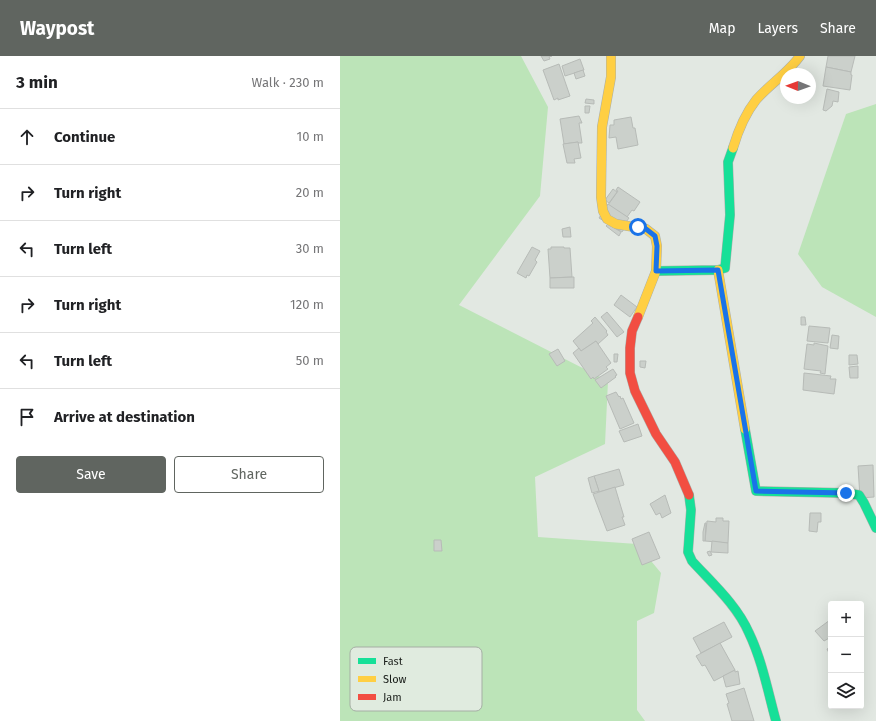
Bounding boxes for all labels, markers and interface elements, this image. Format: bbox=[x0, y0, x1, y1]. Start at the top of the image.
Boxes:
text: Waypost bbox=[20, 17, 94, 40]
text: Map bbox=[709, 20, 735, 37]
text: Layers bbox=[757, 20, 798, 37]
text: Share bbox=[820, 20, 856, 37]
north arrow bbox=[780, 68, 816, 104]
text: 3 min bbox=[16, 72, 58, 93]
text: Walk · 230 m bbox=[252, 75, 324, 90]
icon: ahead bbox=[16, 126, 38, 148]
text: Continue bbox=[54, 128, 115, 146]
text: 10 m bbox=[297, 129, 324, 144]
icon: right bbox=[16, 182, 38, 204]
text: Turn right bbox=[54, 184, 121, 202]
text: 20 m bbox=[296, 185, 324, 200]
route start bbox=[629, 218, 647, 236]
icon: left bbox=[16, 238, 38, 260]
text: Turn left bbox=[54, 240, 112, 258]
text: 30 m bbox=[296, 241, 324, 256]
icon: right bbox=[16, 294, 38, 316]
text: Turn right bbox=[54, 296, 121, 314]
text: 120 m bbox=[290, 297, 324, 312]
icon: left bbox=[16, 350, 38, 372]
text: Turn left bbox=[54, 352, 112, 370]
text: 50 m bbox=[296, 353, 324, 368]
icon: arrive bbox=[16, 406, 38, 428]
text: Arrive at destination bbox=[54, 408, 195, 426]
button: Save bbox=[16, 456, 166, 493]
button: Share bbox=[174, 456, 324, 493]
route end bbox=[837, 484, 855, 502]
map controls bbox=[828, 601, 864, 709]
button: + bbox=[828, 601, 864, 637]
button: − bbox=[828, 637, 864, 673]
legend bbox=[350, 647, 482, 711]
text: Fast bbox=[383, 655, 403, 668]
text: Slow bbox=[383, 673, 407, 686]
button: layers bbox=[828, 673, 864, 709]
text: Jam bbox=[383, 691, 402, 704]

